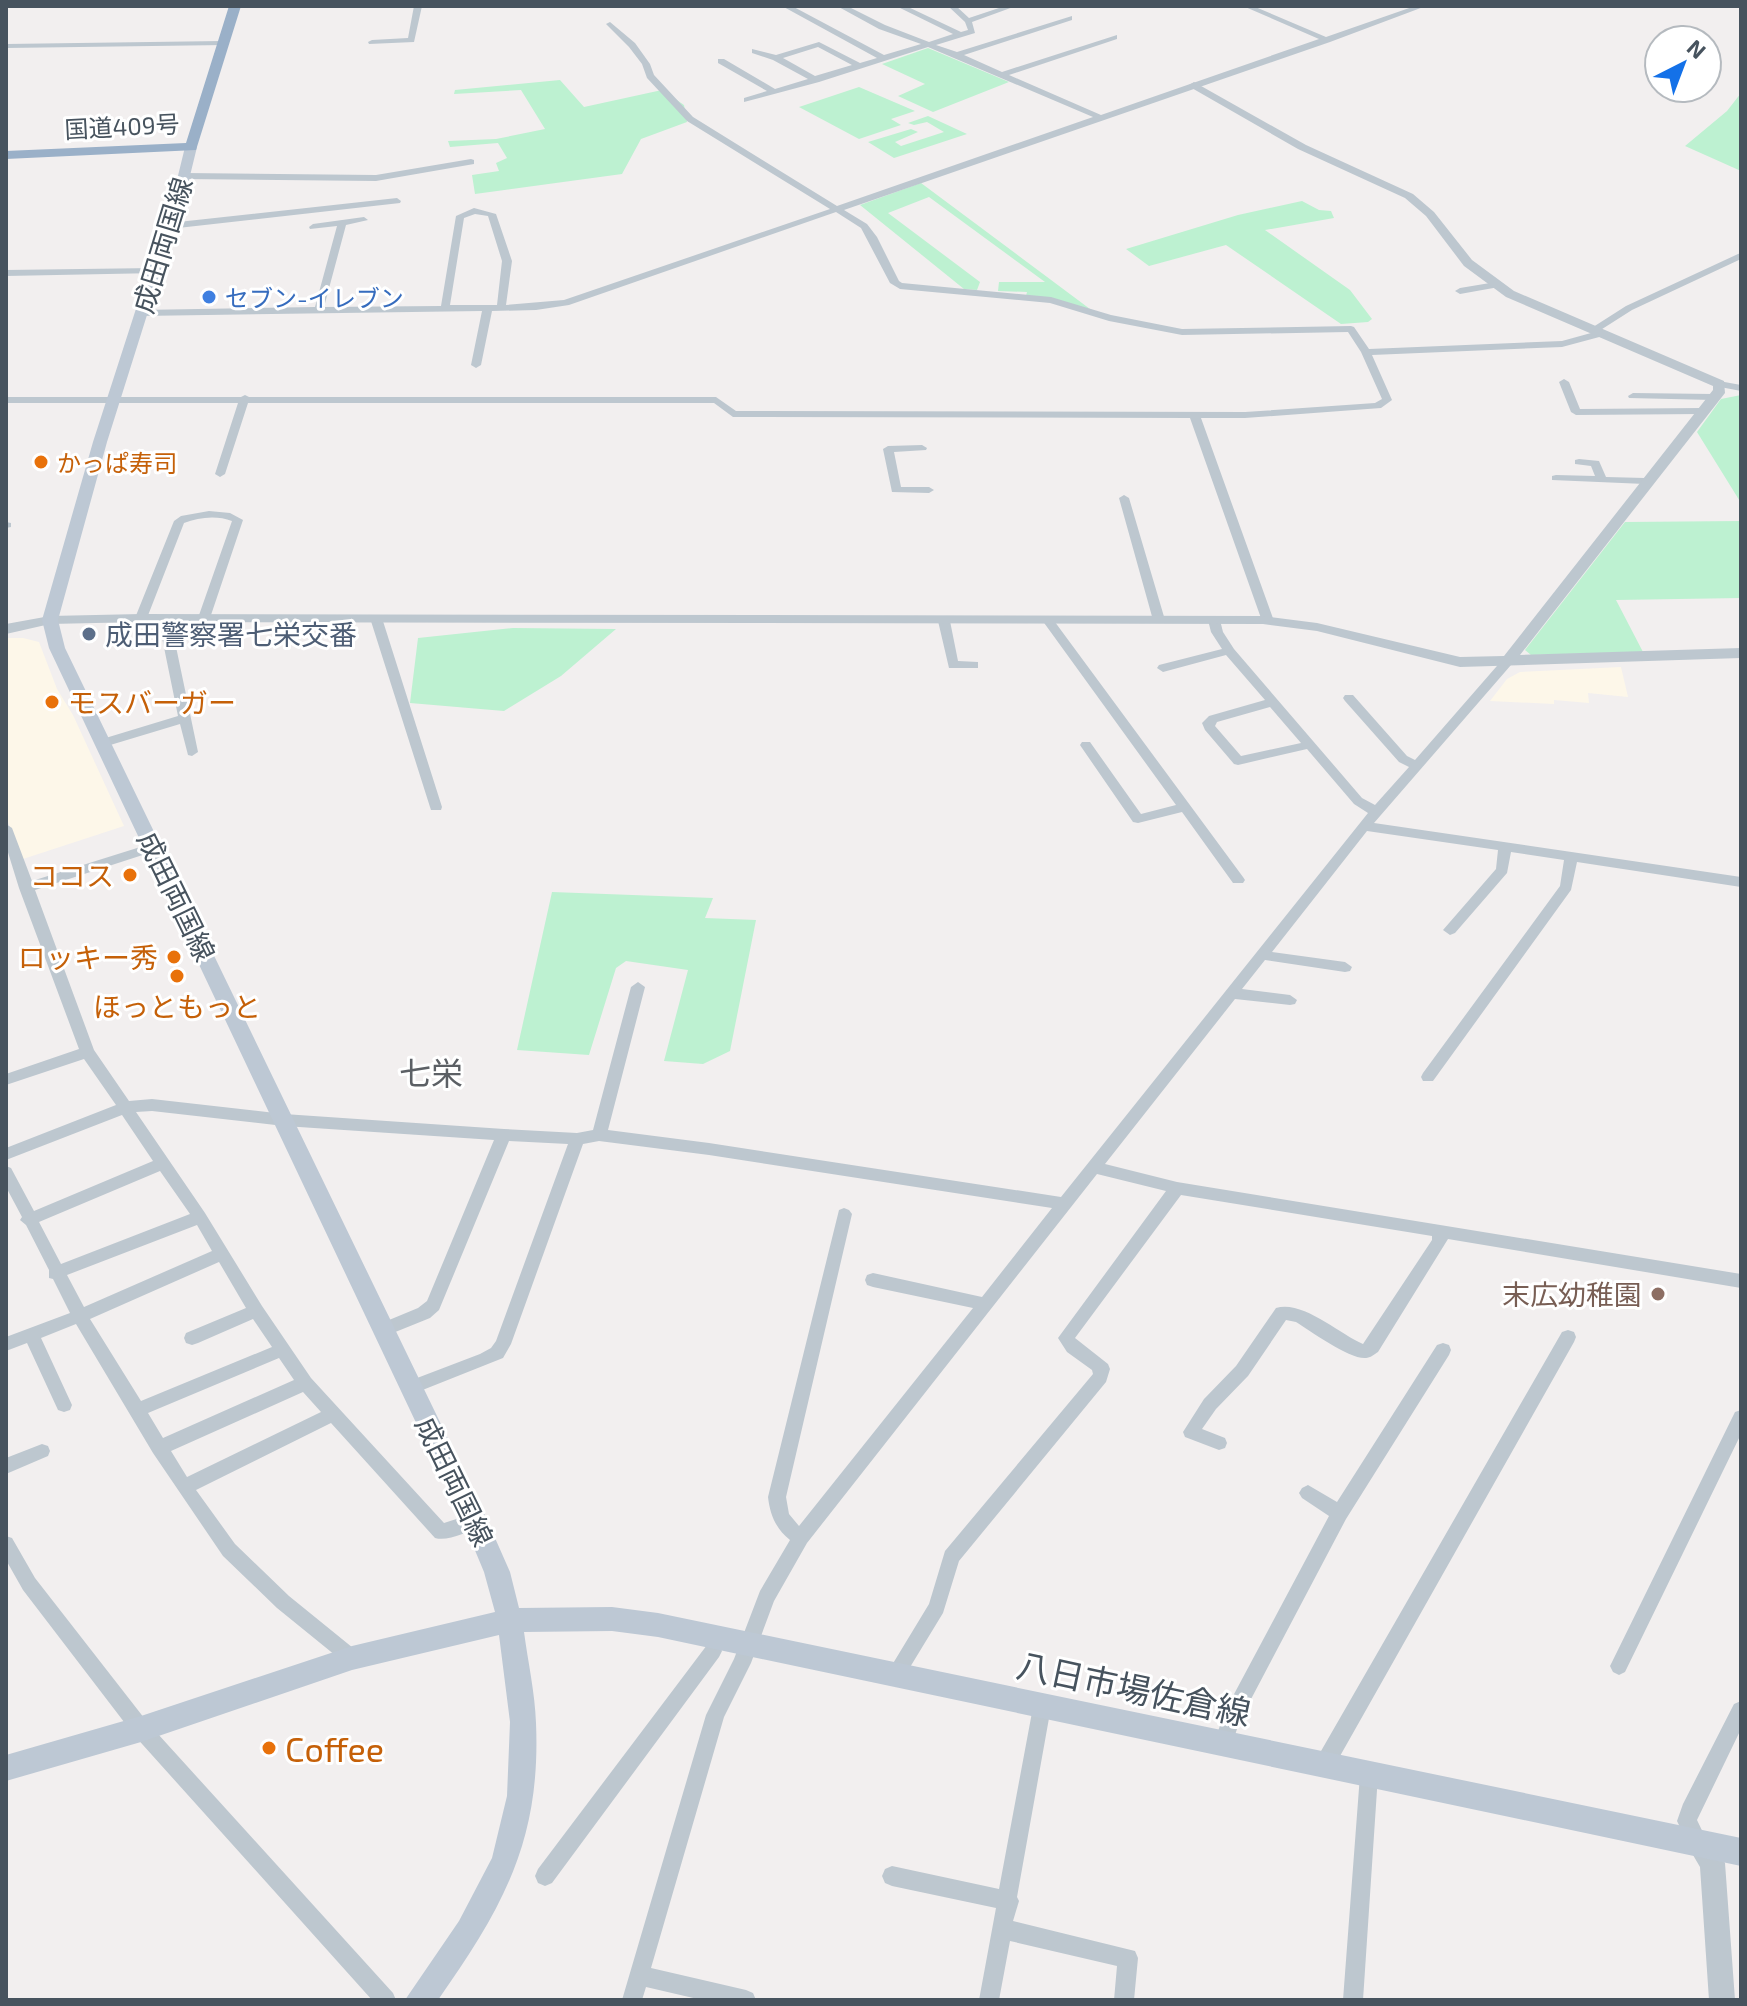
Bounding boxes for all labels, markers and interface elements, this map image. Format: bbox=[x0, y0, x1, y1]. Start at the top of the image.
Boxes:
north arrow bbox=[1643, 24, 1723, 104]
text: N bbox=[1682, 33, 1712, 63]
street label: 国道409号 bbox=[64, 109, 180, 143]
street label: 成田両国線 bbox=[125, 173, 199, 317]
place label: セブン-イレブン bbox=[225, 283, 404, 312]
marker: セブン-イレブン bbox=[200, 288, 218, 306]
place label: かっぱ寿司 bbox=[57, 448, 177, 477]
marker: かっぱ寿司 bbox=[32, 453, 50, 471]
place label: 成田警察署七栄交番 bbox=[105, 617, 357, 651]
marker: 成田警察署七栄交番 bbox=[80, 625, 98, 643]
place label: モスバーガー bbox=[68, 685, 236, 719]
marker: モスバーガー bbox=[43, 693, 61, 711]
street label: 成田両国線 bbox=[131, 826, 223, 966]
place label: ココス bbox=[30, 858, 114, 892]
marker: ココス bbox=[121, 866, 139, 884]
place label: ロッキー秀 bbox=[18, 940, 158, 974]
marker: ロッキー秀 bbox=[165, 948, 183, 966]
marker: ほっともっと bbox=[168, 967, 186, 985]
place label: ほっともっと bbox=[93, 989, 261, 1023]
district label: 七栄 bbox=[399, 1053, 463, 1091]
place label: 末広幼稚園 bbox=[1502, 1277, 1642, 1311]
marker: 末広幼稚園 bbox=[1649, 1285, 1667, 1303]
street label: 成田両国線 bbox=[409, 1411, 501, 1551]
street label: 八日市場佐倉線 bbox=[1013, 1643, 1255, 1733]
place label: Coffee bbox=[285, 1728, 384, 1769]
marker: Coffee bbox=[260, 1739, 278, 1757]

